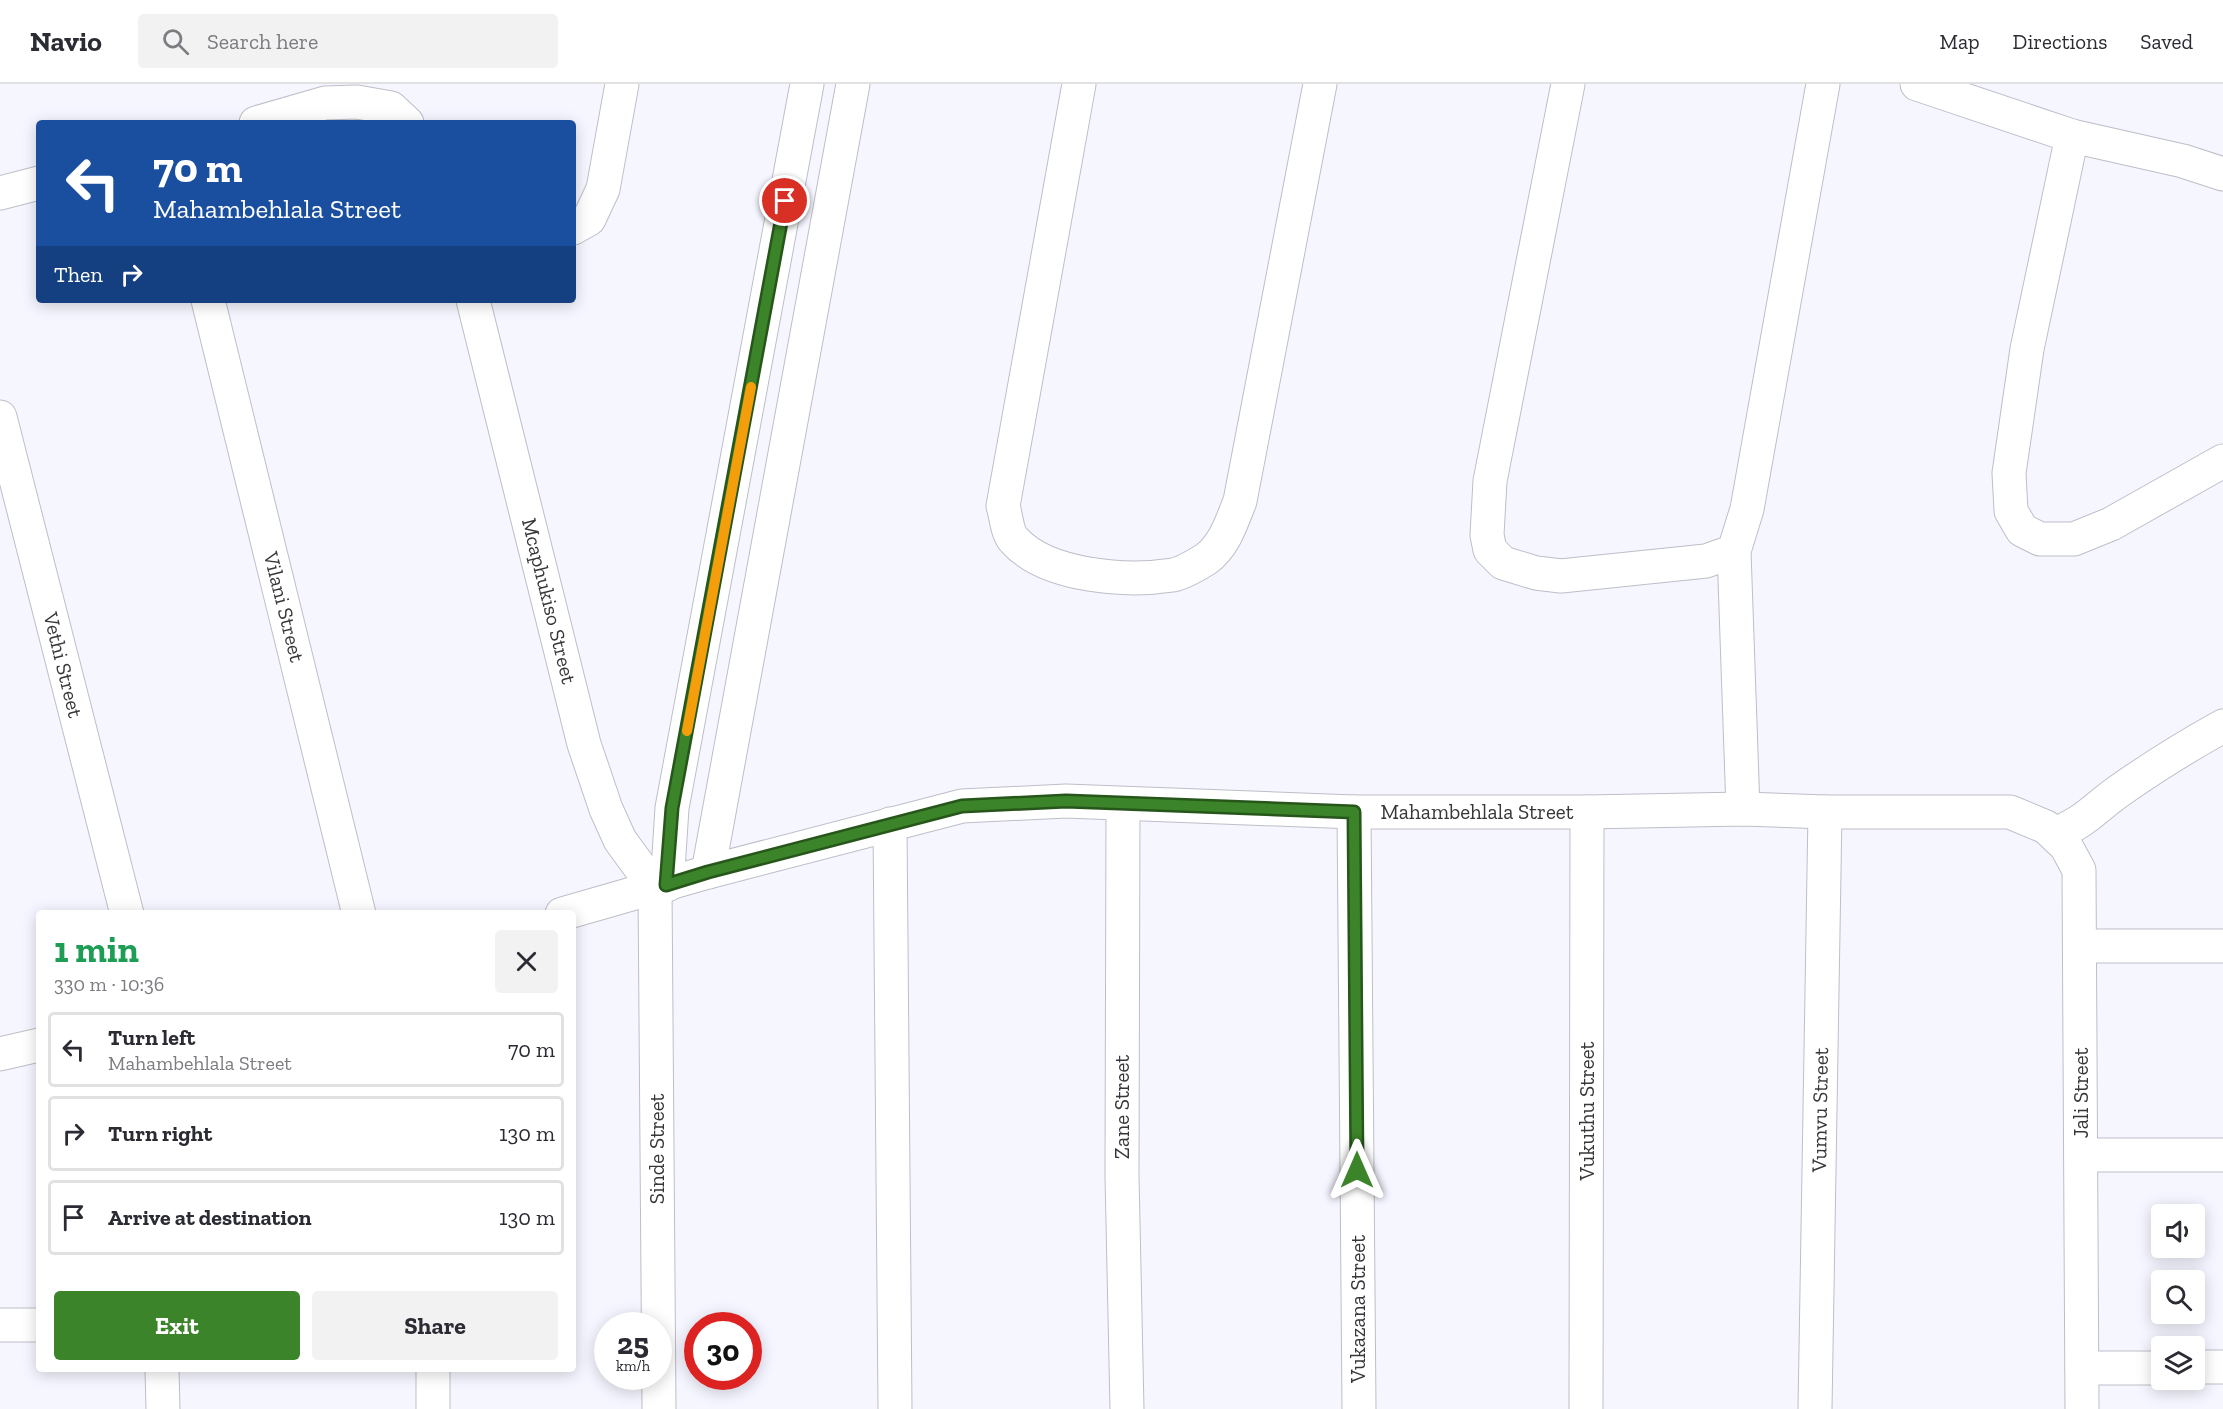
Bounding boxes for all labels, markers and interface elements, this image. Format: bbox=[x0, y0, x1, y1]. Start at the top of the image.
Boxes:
search box bbox=[138, 14, 558, 68]
text: Navio bbox=[30, 25, 102, 58]
icon: search bbox=[159, 25, 192, 58]
text: Search here bbox=[207, 28, 318, 55]
text: Map bbox=[1940, 29, 1980, 54]
text: Directions bbox=[2013, 29, 2107, 54]
text: Saved bbox=[2140, 29, 2193, 54]
text: 70 m bbox=[153, 142, 243, 193]
icon: left bbox=[54, 144, 132, 222]
pin bbox=[759, 175, 810, 226]
icon: arrive bbox=[768, 184, 801, 217]
text: Mahambehlala Street bbox=[153, 193, 401, 225]
icon: right bbox=[115, 258, 148, 291]
text: Then bbox=[54, 261, 103, 288]
street label: Mcaphukiso Street bbox=[517, 515, 582, 687]
street label: Vilani Street bbox=[258, 548, 310, 665]
street label: Vethi Street bbox=[38, 609, 89, 720]
street label: Mahambehlala Street bbox=[1381, 799, 1574, 824]
text: 1 min bbox=[54, 928, 139, 971]
button: close bbox=[495, 930, 558, 993]
text: 330 m · 10:36 bbox=[54, 972, 164, 996]
text: Turn left bbox=[108, 1024, 195, 1051]
icon: left bbox=[57, 1033, 90, 1066]
text: 70 m bbox=[508, 1036, 555, 1063]
street label: Vukuthu Street bbox=[1574, 1041, 1599, 1181]
street label: Vumvu Street bbox=[1806, 1047, 1833, 1174]
street label: Jali Street bbox=[2068, 1047, 2093, 1138]
text: Mahambehlala Street bbox=[108, 1051, 292, 1075]
street label: Zane Street bbox=[1109, 1055, 1134, 1159]
street label: Sinde Street bbox=[644, 1093, 669, 1204]
icon: right bbox=[57, 1117, 90, 1150]
text: Turn right bbox=[108, 1120, 212, 1147]
text: 130 m bbox=[499, 1120, 555, 1147]
position arrow bbox=[1325, 1138, 1389, 1202]
icon: arrive bbox=[57, 1201, 90, 1234]
text: Arrive at destination bbox=[108, 1204, 311, 1231]
text: 130 m bbox=[499, 1204, 555, 1231]
map controls bbox=[2151, 1204, 2205, 1390]
button: sound bbox=[2151, 1204, 2205, 1258]
street label: Vukazana Street bbox=[1345, 1235, 1370, 1384]
button: search bbox=[2151, 1270, 2205, 1324]
button: Exit bbox=[54, 1291, 300, 1360]
button: Share bbox=[312, 1291, 558, 1360]
speed limit sign: 30 bbox=[684, 1312, 762, 1390]
text: 25 bbox=[617, 1326, 649, 1362]
button: layers bbox=[2151, 1336, 2205, 1390]
text: km/h bbox=[616, 1357, 650, 1375]

